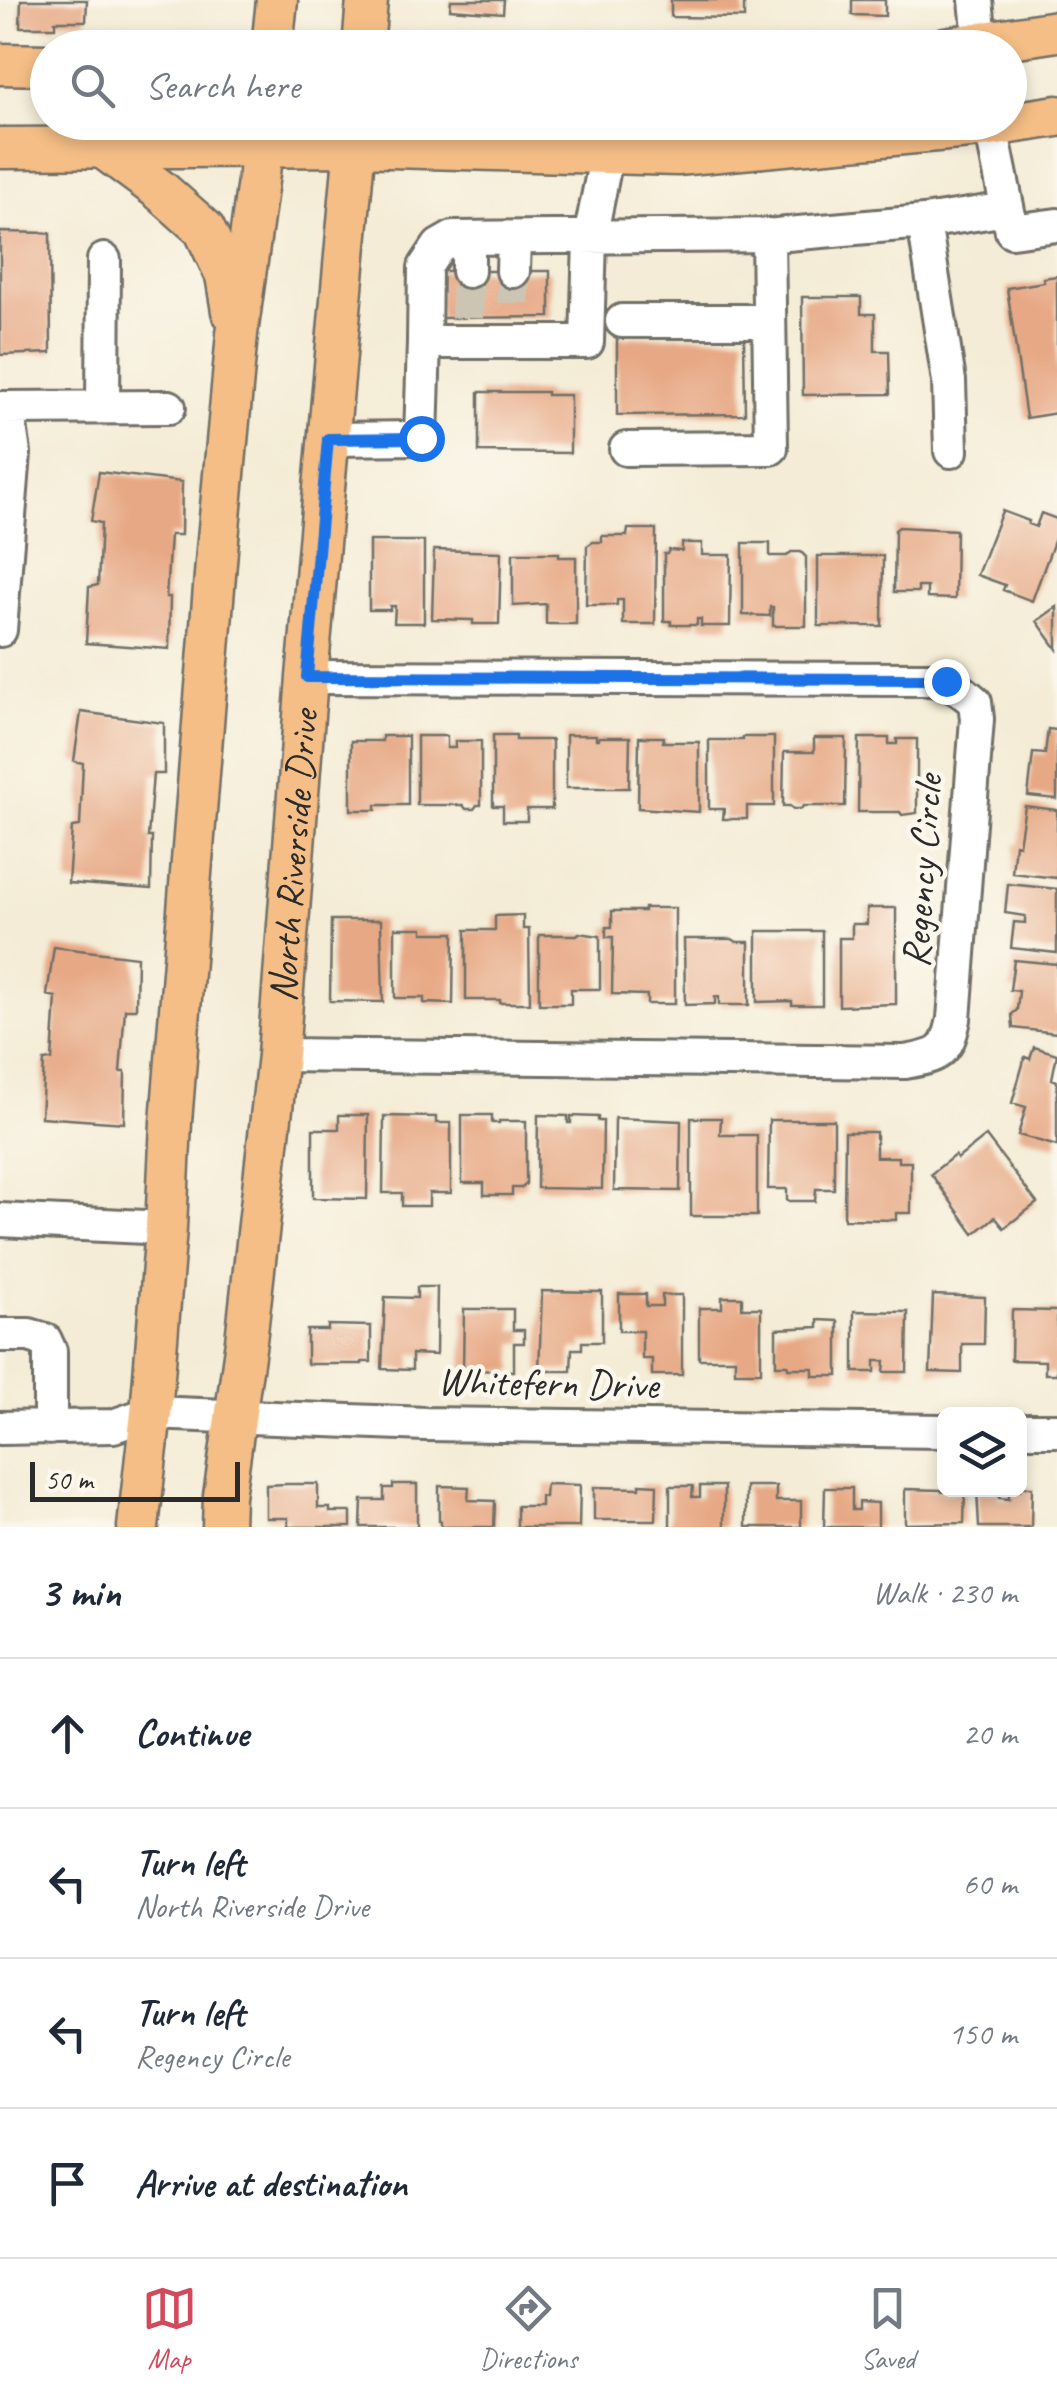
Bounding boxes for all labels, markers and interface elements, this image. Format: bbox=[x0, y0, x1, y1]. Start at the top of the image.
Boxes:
search box bbox=[30, 30, 1027, 140]
icon: search bbox=[65, 58, 120, 113]
text: Search here bbox=[145, 62, 300, 109]
route start bbox=[399, 416, 445, 462]
route end bbox=[924, 659, 970, 705]
street label: North Riverside Drive bbox=[257, 705, 330, 1004]
street label: Regency Circle bbox=[890, 770, 954, 969]
street label: Whitefern Drive bbox=[437, 1356, 662, 1410]
map controls bbox=[937, 1407, 1027, 1497]
button: layers bbox=[937, 1407, 1027, 1497]
scale bar bbox=[30, 1457, 240, 1502]
text: 50 m bbox=[45, 1462, 93, 1497]
text: 3 min bbox=[40, 1566, 120, 1619]
text: Walk · 230 m bbox=[873, 1572, 1017, 1613]
icon: ahead bbox=[40, 1706, 95, 1761]
text: Continue bbox=[135, 1710, 249, 1757]
text: 20 m bbox=[963, 1713, 1017, 1754]
text: Turn left bbox=[135, 1839, 245, 1886]
icon: left bbox=[40, 1856, 95, 1911]
text: 60 m bbox=[963, 1863, 1017, 1904]
text: North Riverside Drive bbox=[135, 1886, 369, 1927]
text: Turn left bbox=[135, 1989, 245, 2036]
icon: left bbox=[40, 2006, 95, 2061]
text: 150 m bbox=[948, 2013, 1017, 2054]
text: Regency Circle bbox=[135, 2036, 289, 2077]
icon: arrive bbox=[40, 2156, 95, 2211]
text: Arrive at destination bbox=[135, 2160, 407, 2207]
tab: Map bbox=[142, 2281, 197, 2376]
tab: Directions bbox=[480, 2281, 577, 2376]
tab: Saved bbox=[860, 2281, 915, 2376]

